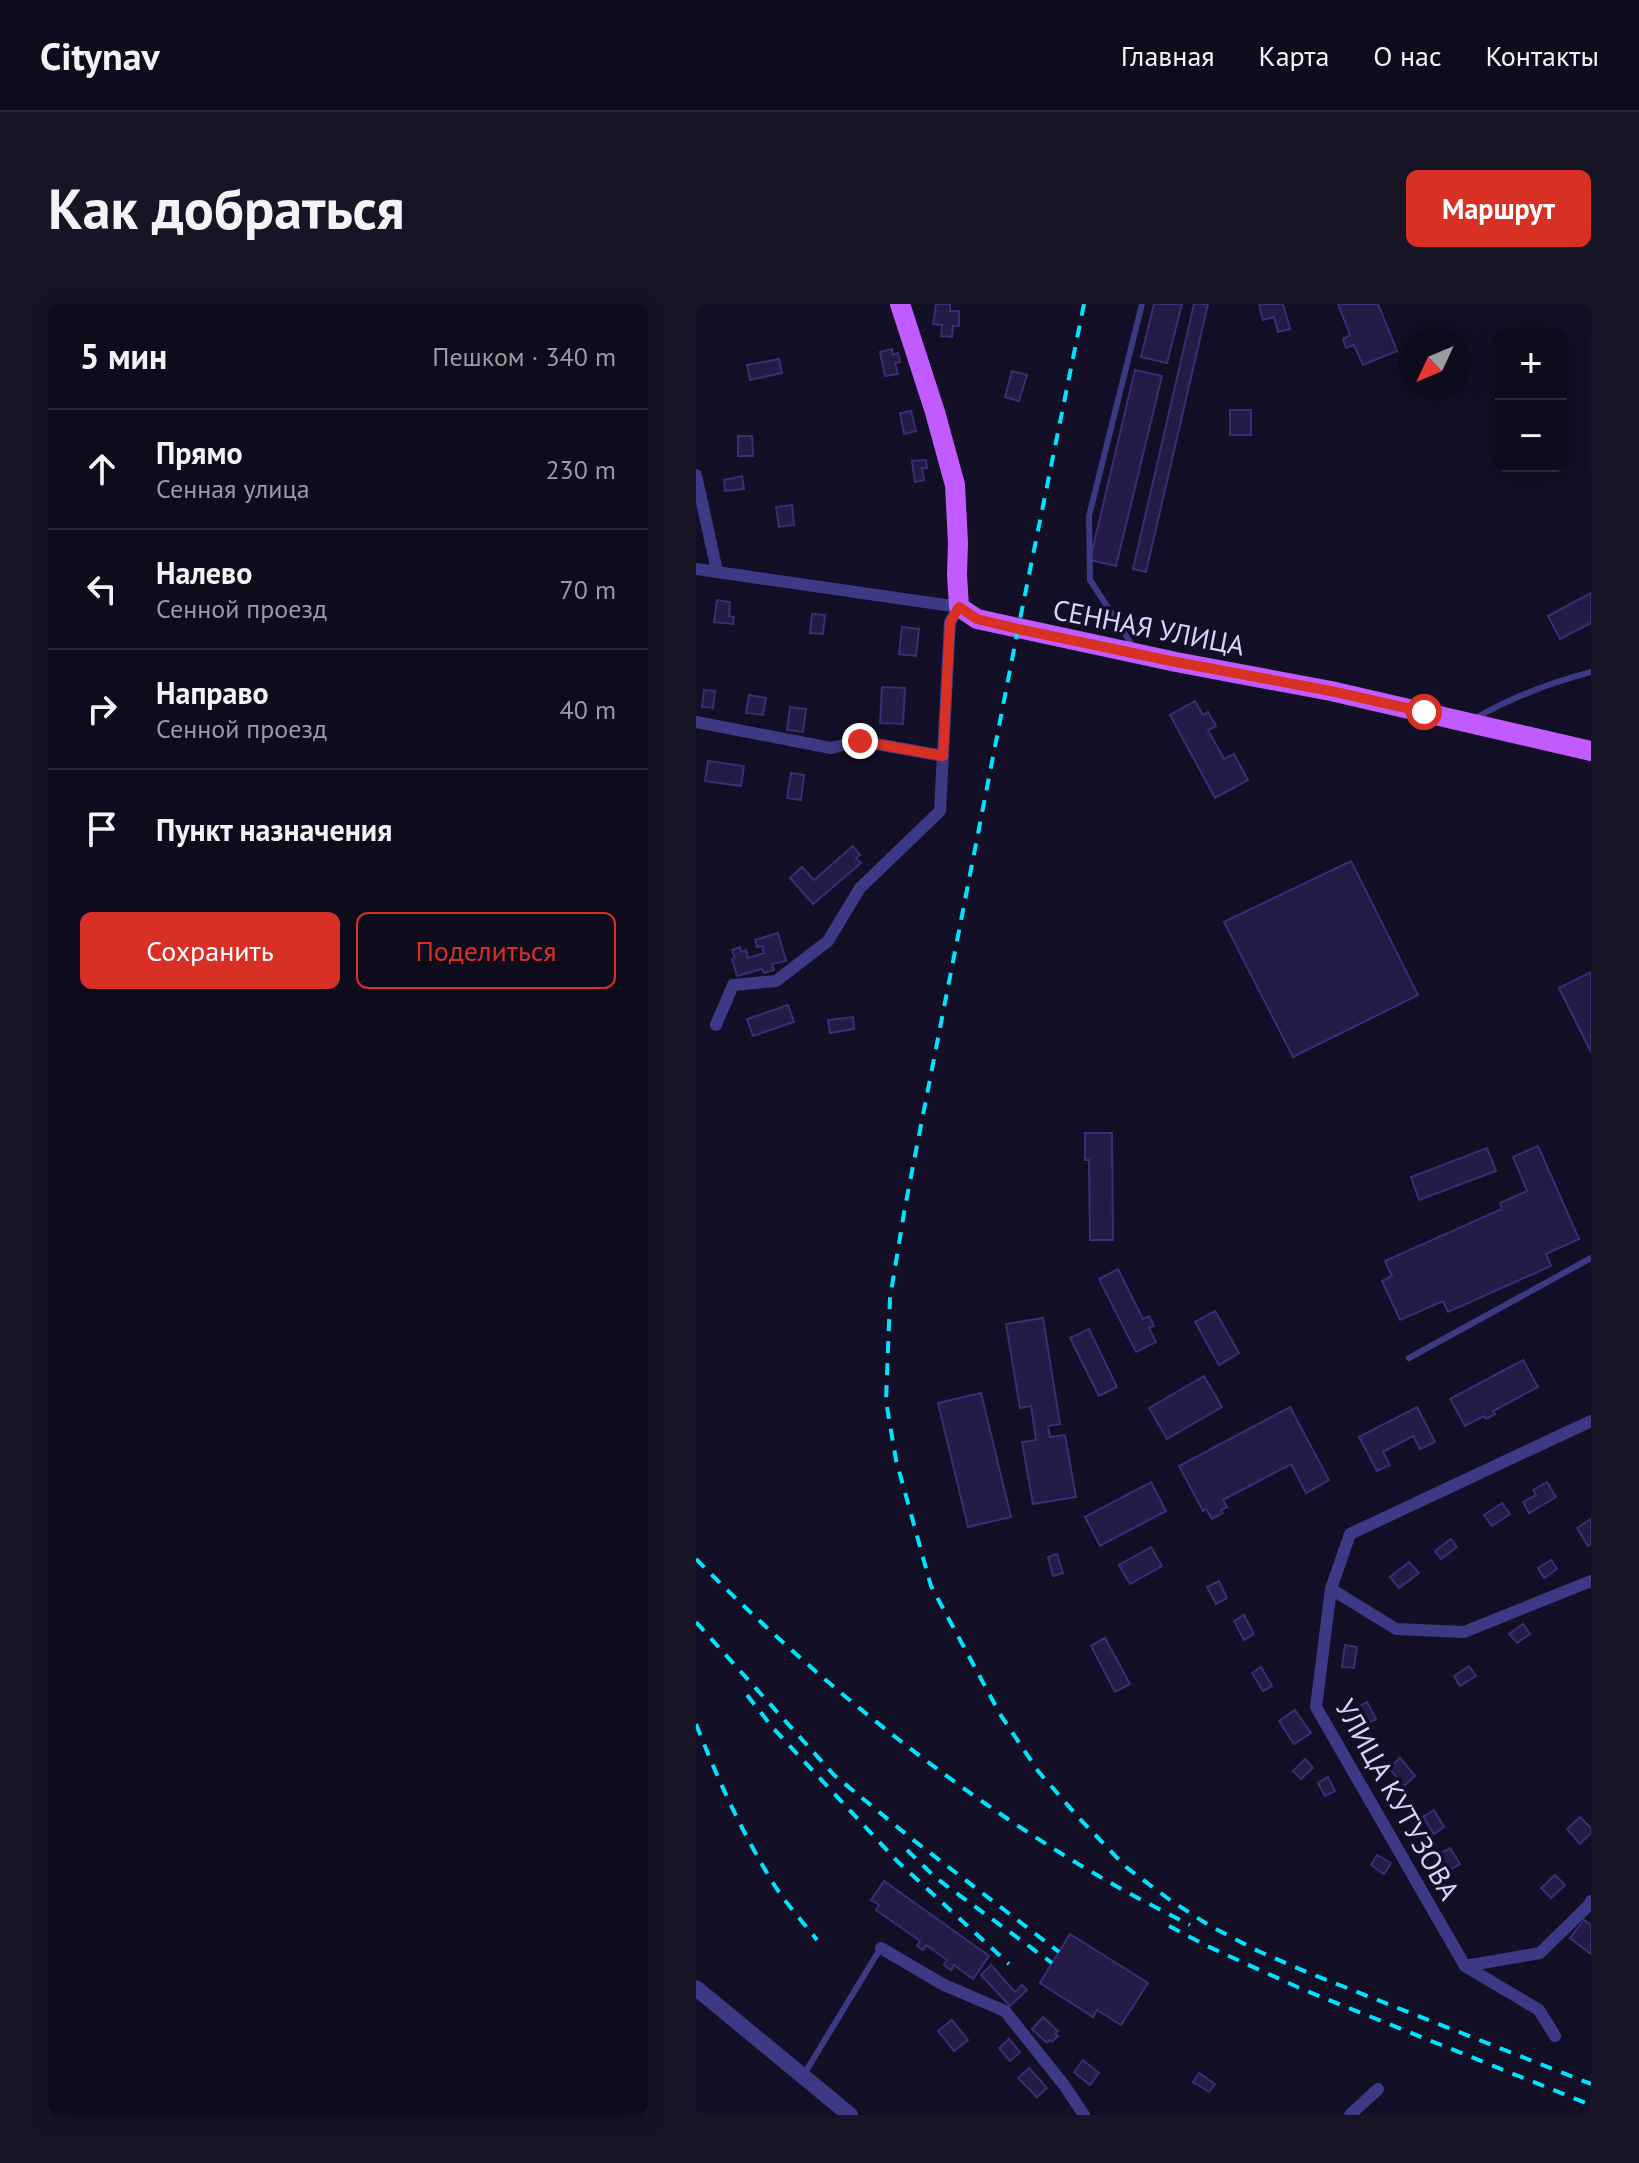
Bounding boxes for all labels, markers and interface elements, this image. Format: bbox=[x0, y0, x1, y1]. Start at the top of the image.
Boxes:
text: Citynav bbox=[40, 31, 160, 80]
text: Главная bbox=[1121, 37, 1215, 74]
text: Карта bbox=[1259, 37, 1329, 74]
text: О нас bbox=[1373, 37, 1442, 74]
text: Контакты bbox=[1486, 37, 1599, 74]
button: Маршрут bbox=[1406, 170, 1591, 247]
text: Как добраться bbox=[48, 172, 405, 244]
north arrow bbox=[1399, 328, 1471, 400]
map controls bbox=[1495, 328, 1567, 472]
button: + bbox=[1495, 328, 1567, 400]
text: 5 мин bbox=[80, 334, 167, 378]
text: Пешком · 340 m bbox=[432, 340, 616, 373]
button: − bbox=[1495, 400, 1567, 472]
text: Прямо bbox=[156, 433, 243, 472]
icon: ahead bbox=[80, 447, 124, 491]
text: 230 m bbox=[545, 453, 616, 486]
text: Сенная улица bbox=[156, 472, 310, 505]
text: Налево bbox=[156, 553, 252, 592]
icon: left bbox=[80, 567, 124, 611]
text: 70 m bbox=[560, 573, 616, 606]
street label: СЕННАЯ УЛИЦА bbox=[1050, 590, 1249, 664]
text: Сенной проезд bbox=[156, 592, 327, 625]
text: Направо bbox=[156, 673, 269, 712]
icon: right bbox=[80, 687, 124, 731]
text: 40 m bbox=[560, 693, 616, 726]
route start bbox=[1406, 694, 1442, 730]
text: Сенной проезд bbox=[156, 712, 327, 745]
route end bbox=[842, 723, 878, 759]
icon: arrive bbox=[80, 807, 124, 851]
text: Пункт назначения bbox=[156, 810, 392, 849]
button: Сохранить bbox=[80, 912, 340, 989]
button: Поделиться bbox=[356, 912, 616, 989]
street label: УЛИЦА КУТУЗОВА bbox=[1328, 1692, 1469, 1906]

